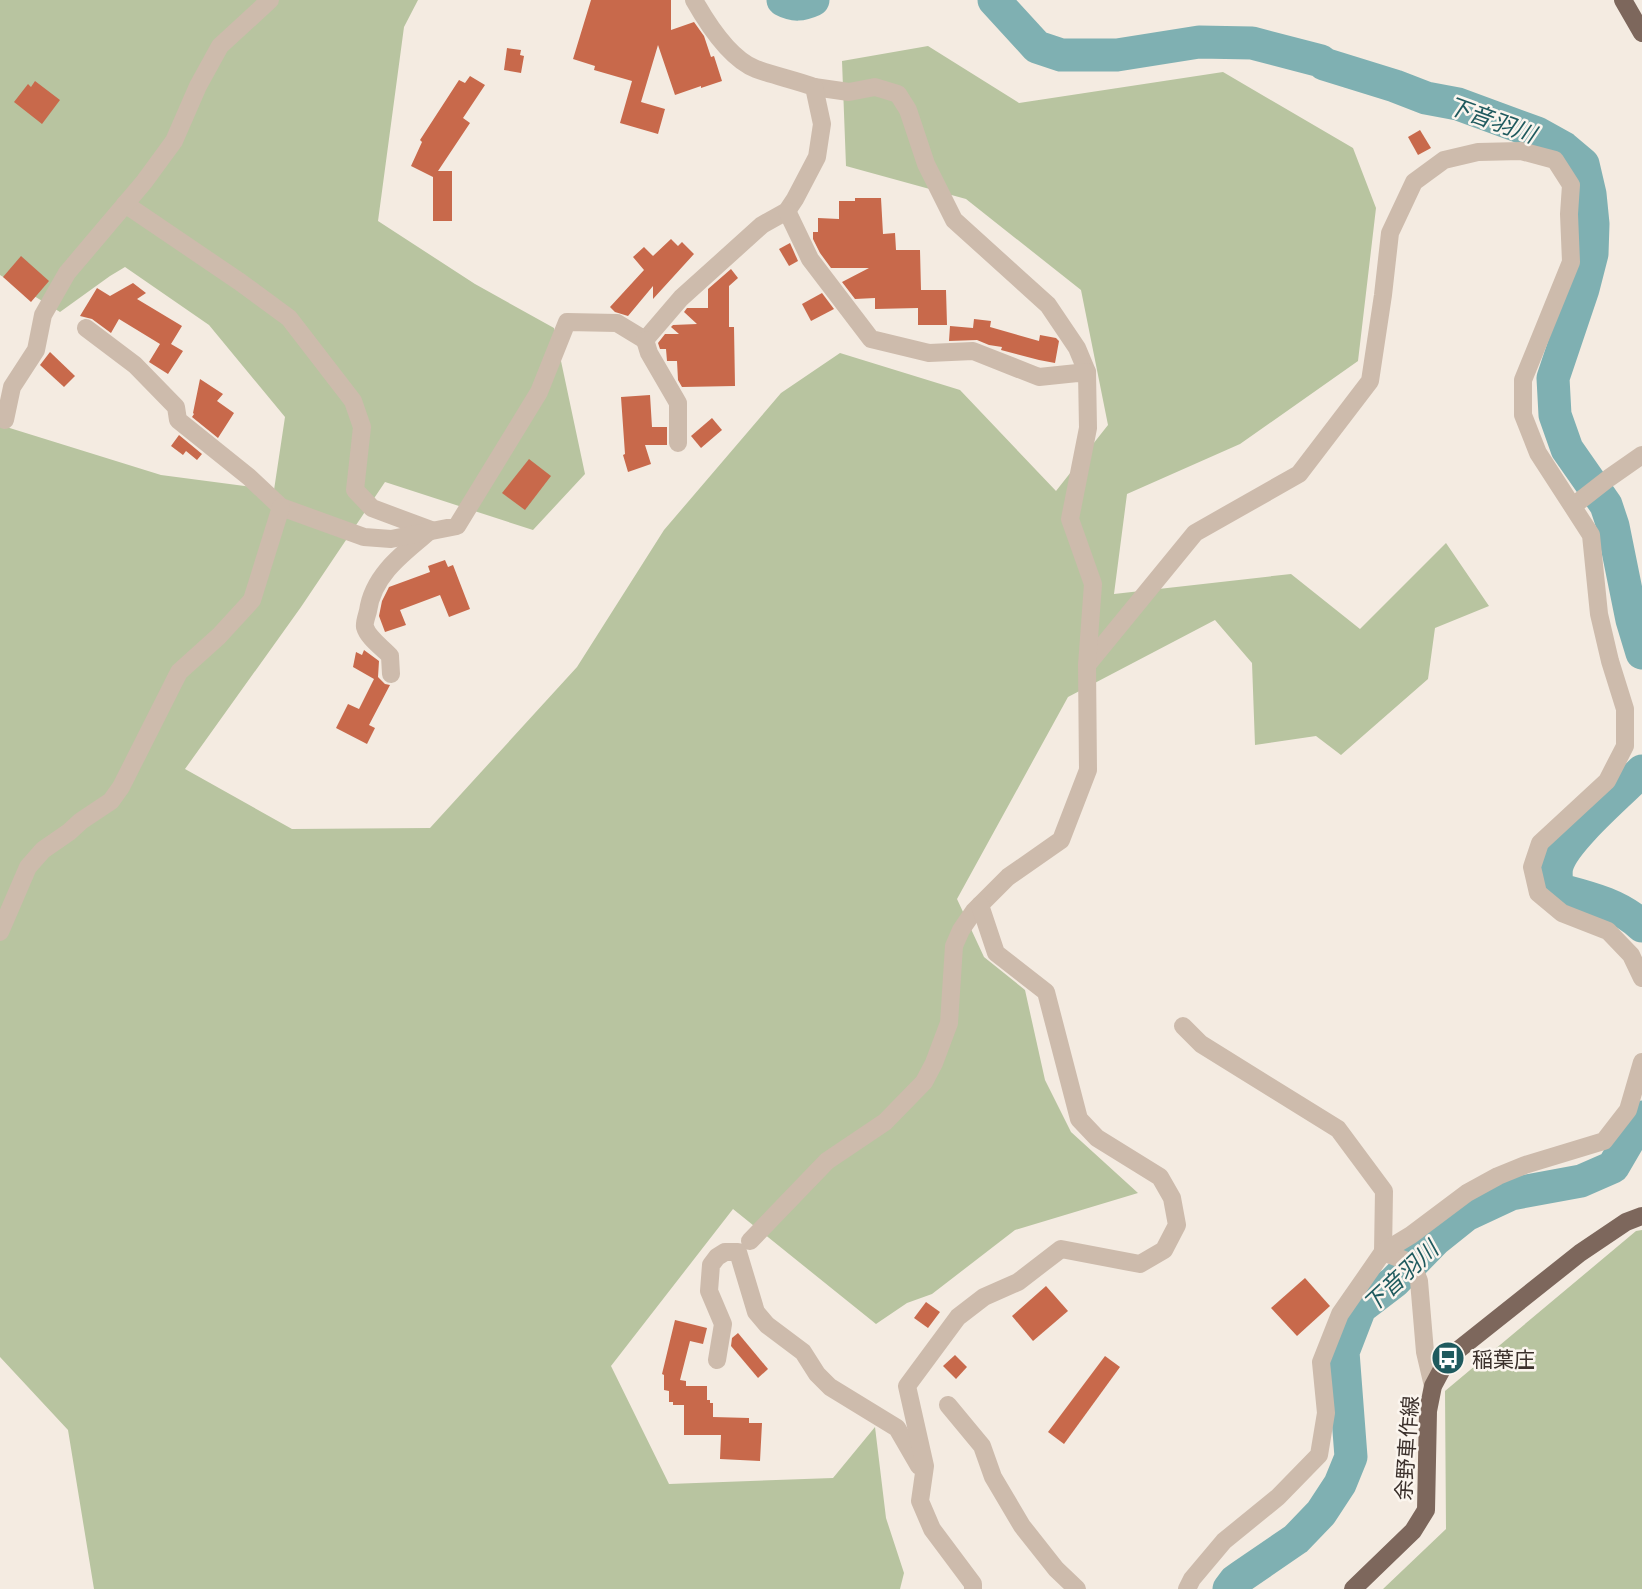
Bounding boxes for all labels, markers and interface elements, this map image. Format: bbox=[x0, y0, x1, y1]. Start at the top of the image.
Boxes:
water label: 下音羽川 bbox=[1444, 90, 1543, 149]
water label: 下音羽川 bbox=[1357, 1232, 1445, 1318]
bus stop icon: 稲葉庄 bbox=[1429, 1339, 1467, 1377]
place label: 稲葉庄 bbox=[1472, 1346, 1535, 1371]
street label: 余野車作線 bbox=[1390, 1395, 1422, 1501]

